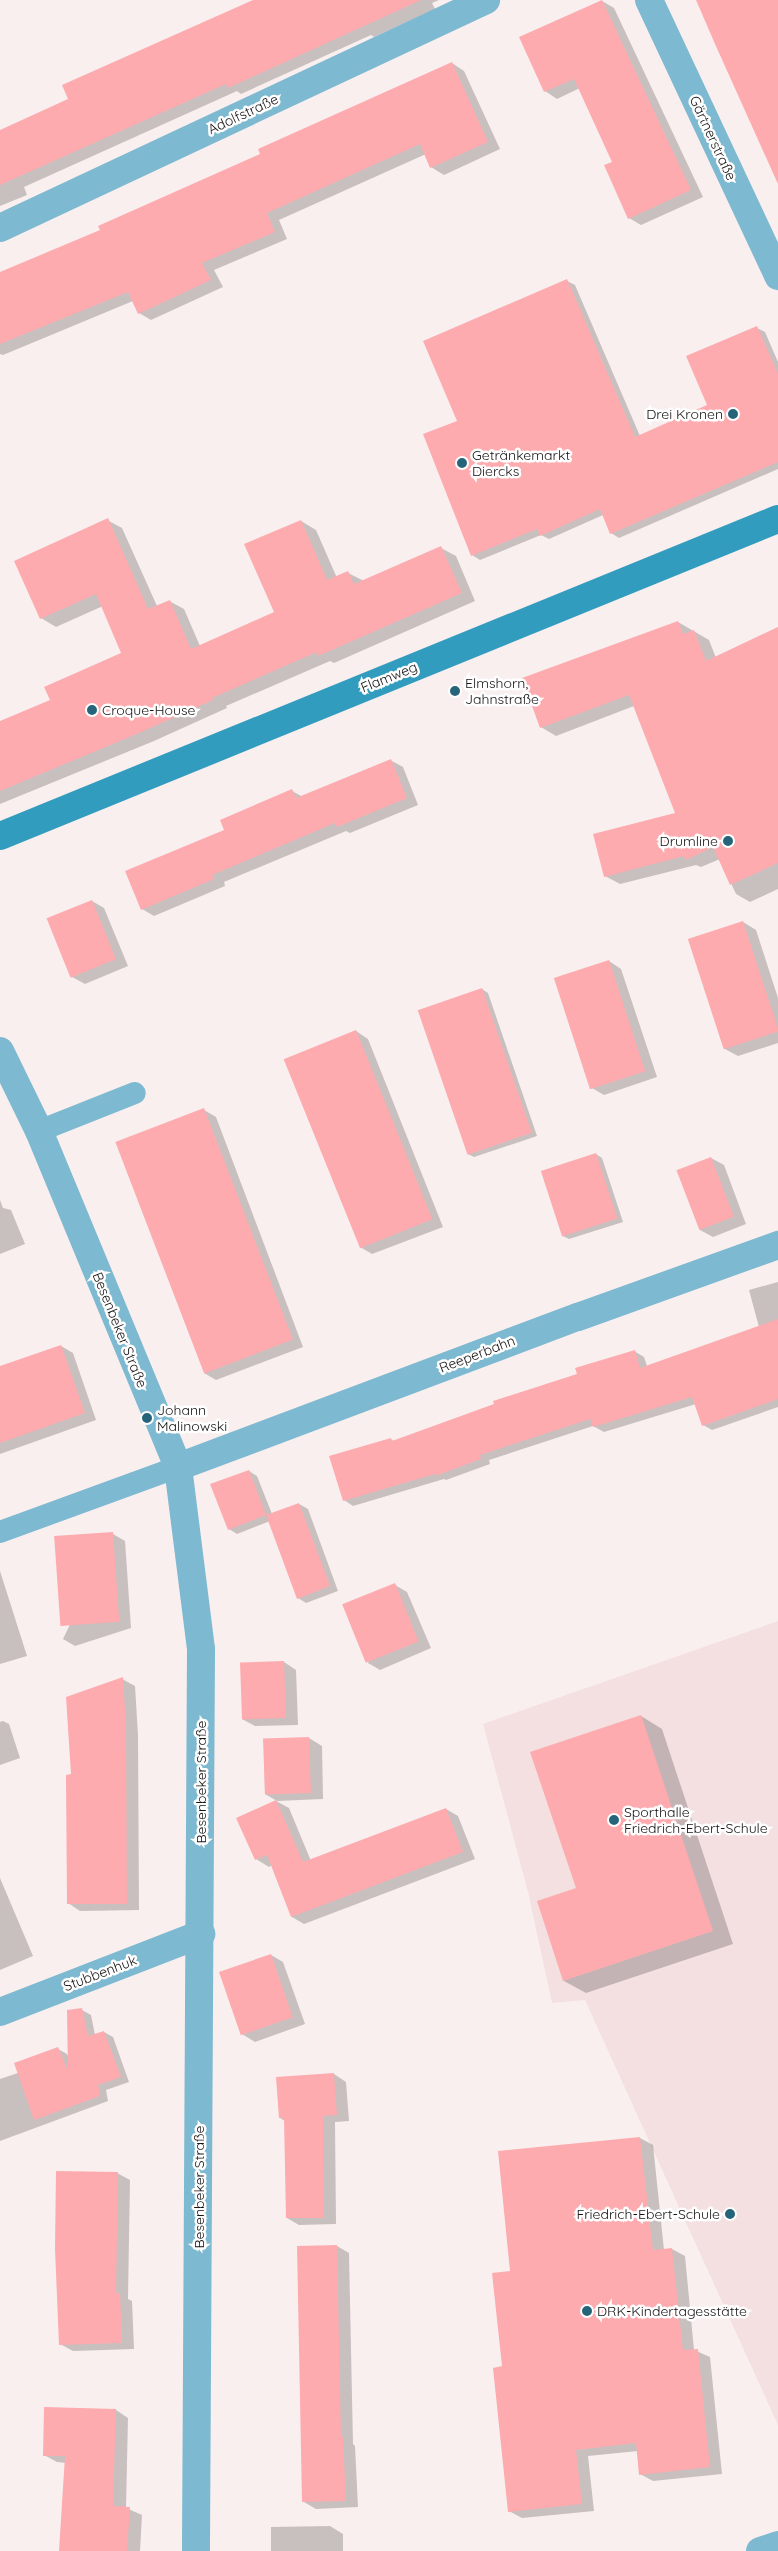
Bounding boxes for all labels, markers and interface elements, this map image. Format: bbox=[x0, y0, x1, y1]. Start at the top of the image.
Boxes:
street label: Adolfstraße bbox=[205, 90, 281, 138]
street label: Gärtnerstraße bbox=[686, 93, 740, 183]
place label: Drei Kronen bbox=[646, 406, 723, 422]
marker: Drei Kronen bbox=[727, 408, 739, 420]
place label: Getränkemarkt Diercks bbox=[472, 447, 570, 480]
marker: Getränkemarkt Diercks bbox=[456, 457, 468, 469]
street label: Flamweg bbox=[358, 658, 420, 696]
place label: Elmshorn, Jahnstraße bbox=[465, 675, 539, 708]
marker: Elmshorn, Jahnstraße bbox=[449, 685, 461, 697]
place label: Croque-House bbox=[102, 702, 195, 718]
marker: Croque-House bbox=[86, 704, 98, 716]
place label: Drumline bbox=[660, 833, 718, 849]
marker: Drumline bbox=[722, 835, 734, 847]
street label: Besenbeker Straße bbox=[89, 1270, 151, 1390]
street label: Reeperbahn bbox=[437, 1332, 517, 1376]
place label: Johann Malinowski bbox=[157, 1402, 227, 1434]
marker: Johann Malinowski bbox=[141, 1412, 153, 1424]
street label: Besenbeker Straße bbox=[193, 1721, 209, 1843]
place label: Sporthalle Friedrich-Ebert-Schule bbox=[624, 1804, 768, 1836]
marker: Sporthalle Friedrich-Ebert-Schule bbox=[608, 1814, 620, 1826]
street label: Stubbenhuk bbox=[61, 1951, 139, 1995]
street label: Besenbeker Straße bbox=[191, 2126, 207, 2248]
place label: Friedrich-Ebert-Schule bbox=[576, 2206, 720, 2222]
marker: Friedrich-Ebert-Schule bbox=[724, 2208, 736, 2220]
place label: DRK-Kindertagesstätte bbox=[597, 2303, 747, 2319]
marker: DRK-Kindertagesstätte bbox=[581, 2305, 593, 2317]

